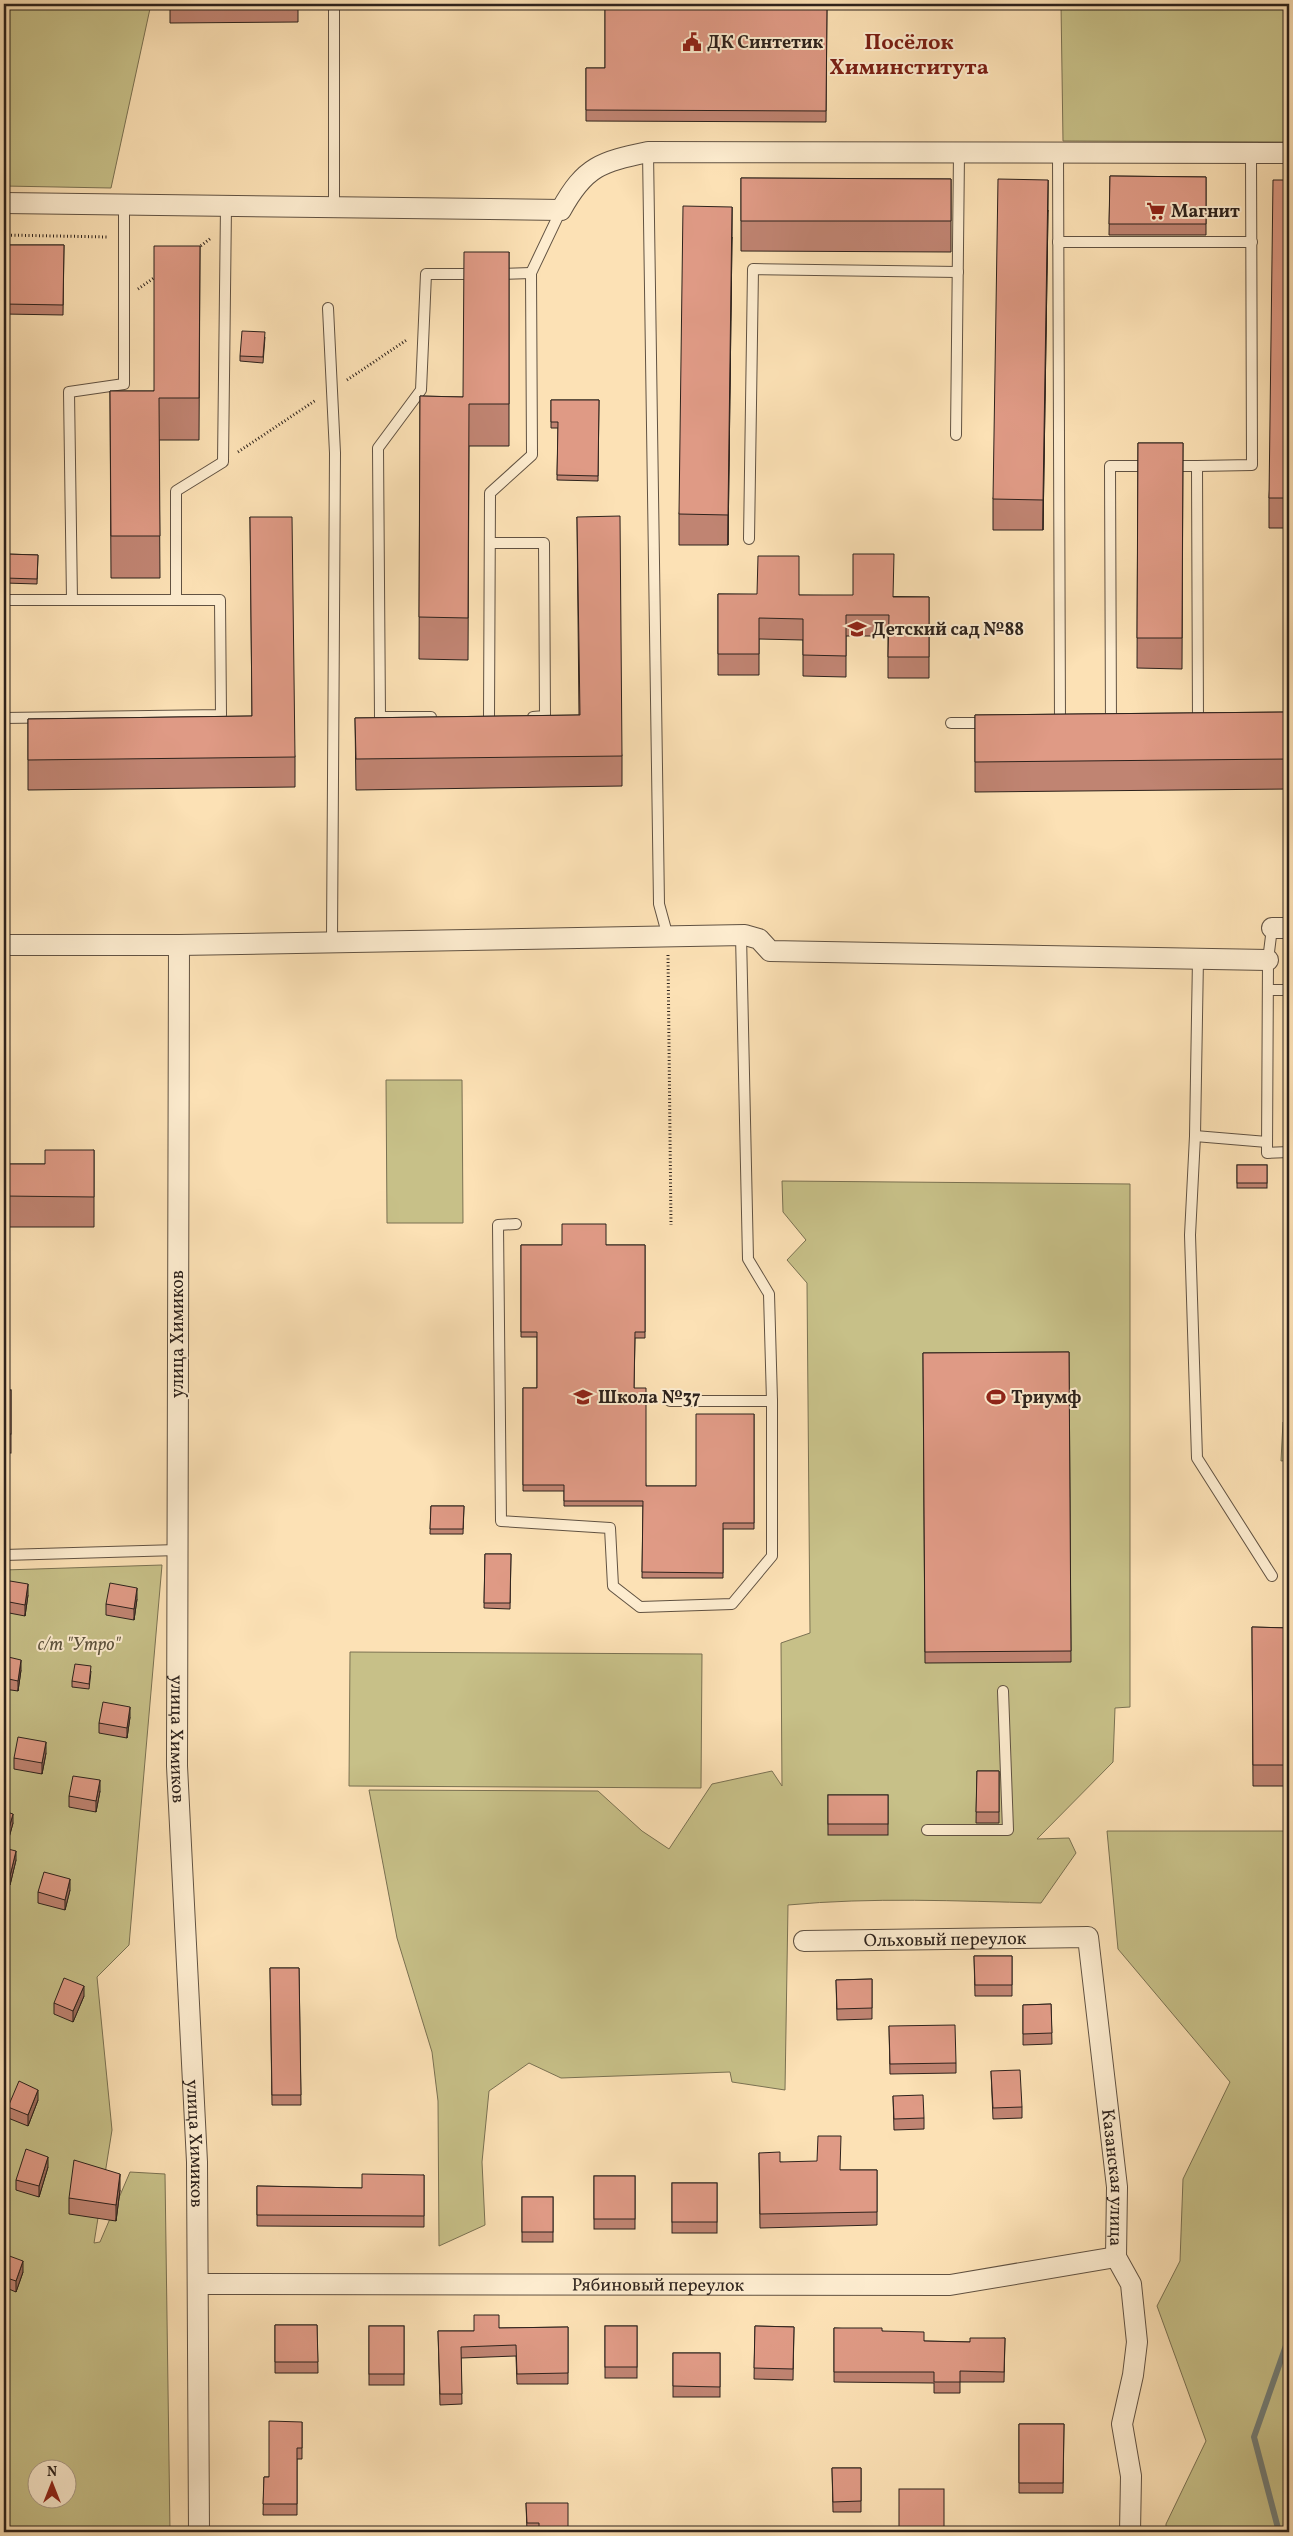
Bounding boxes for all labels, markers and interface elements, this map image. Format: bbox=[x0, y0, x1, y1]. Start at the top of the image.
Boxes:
district label: Посёлок Химинститута bbox=[829, 28, 989, 84]
public building icon: ДК Синтетик bbox=[681, 31, 703, 53]
place label: ДК Синтетик bbox=[707, 31, 824, 56]
supermarket icon: Магнит bbox=[1145, 200, 1167, 222]
place label: Магнит bbox=[1171, 200, 1240, 225]
school or university icon: Детский сад №88 bbox=[846, 618, 868, 640]
place label: Детский сад №88 bbox=[872, 618, 1024, 643]
street label: улица Химиков bbox=[166, 1270, 191, 1398]
school or university icon: Школа №37 bbox=[572, 1386, 594, 1408]
place label: Школа №37 bbox=[598, 1386, 701, 1411]
sports icon: Триумф bbox=[985, 1386, 1007, 1408]
place label: Триумф bbox=[1011, 1386, 1082, 1411]
park label: с/т "Утро" bbox=[38, 1633, 121, 1658]
street label: улица Химиков bbox=[163, 1675, 190, 1804]
street label: Ольховый переулок bbox=[864, 1927, 1027, 1954]
street label: улица Химиков bbox=[179, 2079, 208, 2208]
street label: Казанская улица bbox=[1094, 2107, 1128, 2247]
street label: Рябиновый переулок bbox=[572, 2273, 745, 2299]
north arrow bbox=[28, 2458, 78, 2508]
text: N bbox=[47, 2463, 57, 2482]

